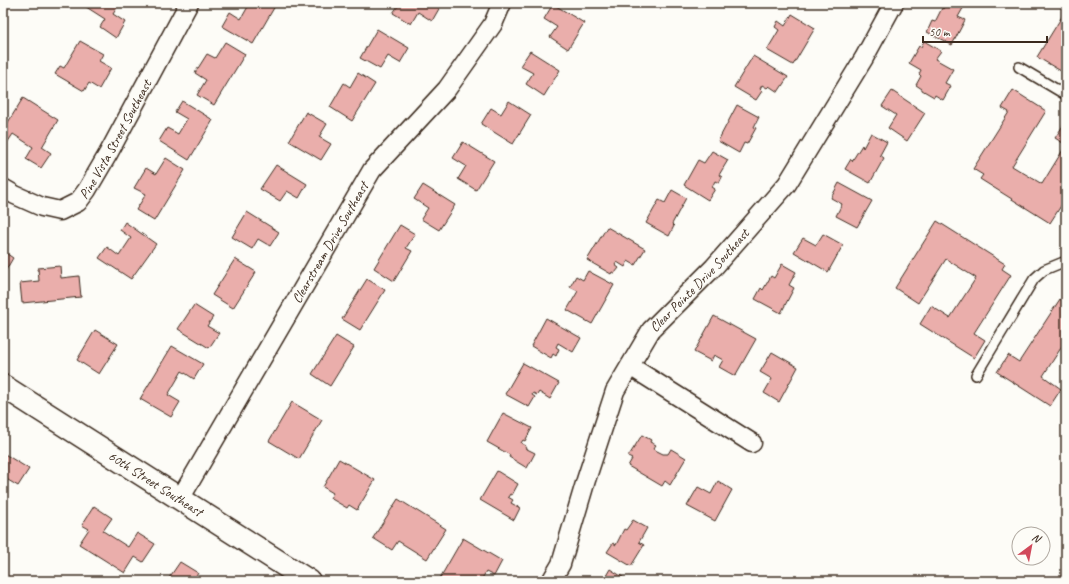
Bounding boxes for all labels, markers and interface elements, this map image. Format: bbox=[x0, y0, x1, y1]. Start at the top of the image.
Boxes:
scale bar bbox=[923, 18, 1047, 44]
text: 50 m bbox=[929, 24, 951, 40]
street label: Pine Vista Street Southeast bbox=[75, 76, 156, 202]
street label: Clearstream Drive Southeast bbox=[288, 177, 373, 306]
street label: Clear Pointe Drive Southeast bbox=[646, 224, 754, 336]
street label: 60th Street Southeast bbox=[105, 447, 208, 521]
north arrow bbox=[1011, 526, 1051, 566]
text: N bbox=[1030, 530, 1045, 546]

